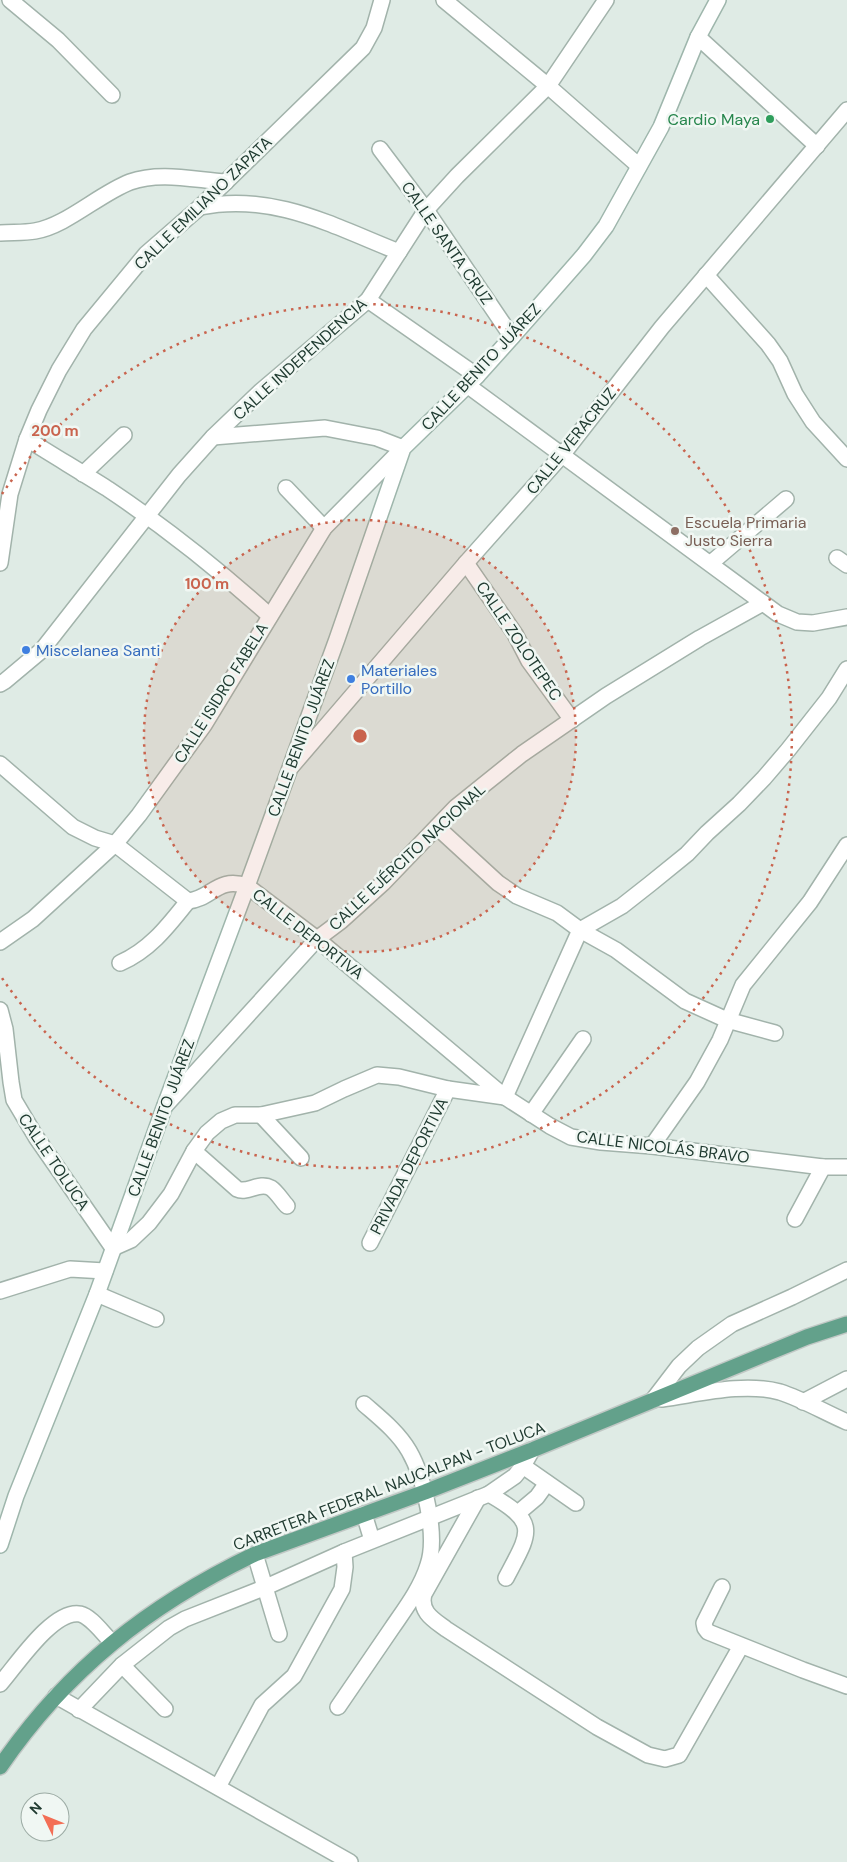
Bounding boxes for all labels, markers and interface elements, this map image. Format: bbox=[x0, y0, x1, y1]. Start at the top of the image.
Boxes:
place label: Cardio Maya bbox=[668, 109, 760, 130]
marker: Cardio Maya bbox=[764, 113, 776, 125]
street label: CALLE EMILIANO ZAPATA bbox=[130, 131, 277, 274]
street label: CALLE SANTA CRUZ bbox=[397, 177, 497, 309]
street label: CALLE INDEPENDENCIA bbox=[229, 293, 372, 425]
street label: CALLE BENITO JUÁREZ bbox=[417, 299, 545, 435]
street label: CALLE VERACRUZ bbox=[522, 383, 620, 499]
text: 200 m bbox=[31, 421, 79, 441]
place label: Escuela Primaria Justo Sierra bbox=[685, 512, 806, 551]
marker: Escuela Primaria Justo Sierra bbox=[669, 525, 681, 537]
text: 100 m bbox=[185, 574, 229, 594]
street label: CALLE ZOLOTEPEC bbox=[471, 577, 567, 705]
street label: CALLE ISIDRO FABELA bbox=[169, 619, 273, 767]
place label: Miscelanea Santi bbox=[36, 640, 160, 661]
marker: Miscelanea Santi bbox=[20, 644, 32, 656]
street label: CALLE BENITO JUÁREZ bbox=[263, 656, 339, 820]
place label: Materiales Portillo bbox=[361, 660, 437, 699]
marker: Materiales Portillo bbox=[345, 673, 357, 685]
centre of rings bbox=[351, 727, 369, 745]
street label: CALLE EJÉRCITO NACIONAL bbox=[324, 779, 490, 935]
street label: CALLE DEPORTIVA bbox=[248, 884, 368, 984]
street label: CALLE BENITO JUÁREZ bbox=[123, 1036, 199, 1200]
street label: PRIVADA DEPORTIVA bbox=[365, 1094, 453, 1238]
street label: CALLE TOLUCA bbox=[14, 1109, 95, 1215]
street label: CALLE NICOLÁS BRAVO bbox=[575, 1126, 751, 1168]
street label: CARRETERA FEDERAL NAUCALPAN - TOLUCA bbox=[230, 1416, 548, 1555]
north arrow bbox=[20, 1792, 70, 1842]
text: N bbox=[25, 1798, 46, 1818]

